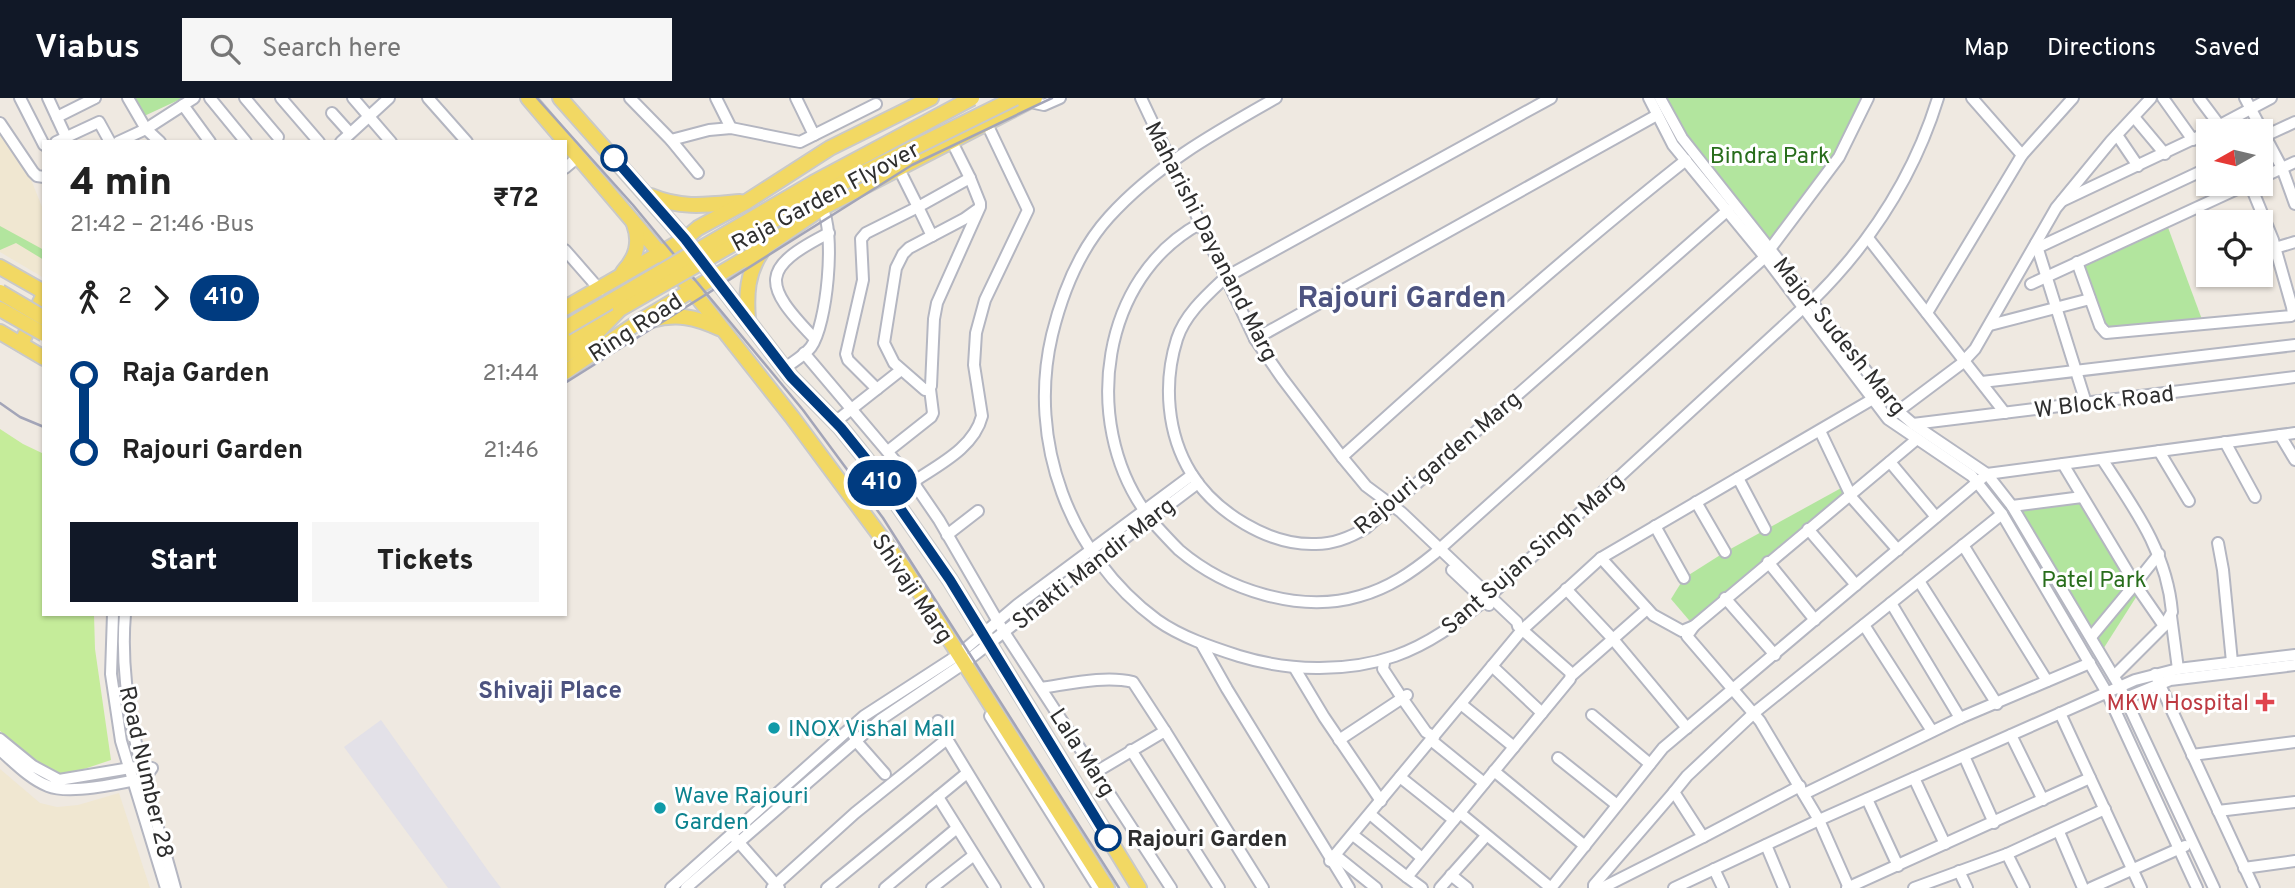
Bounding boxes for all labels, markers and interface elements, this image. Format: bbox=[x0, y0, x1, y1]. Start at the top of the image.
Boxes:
search box bbox=[182, 18, 672, 81]
text: Viabus bbox=[35, 28, 140, 70]
icon: search bbox=[206, 30, 244, 68]
text: Search here bbox=[262, 33, 401, 66]
text: Map bbox=[1964, 34, 2009, 64]
text: Directions bbox=[2047, 34, 2156, 64]
text: Saved bbox=[2194, 34, 2260, 64]
street label: Maharishi Dayanand Marg bbox=[1137, 117, 1283, 367]
north arrow bbox=[2196, 119, 2273, 196]
map controls bbox=[2196, 119, 2273, 287]
street label: Raja Garden Flyover bbox=[727, 136, 925, 260]
park label: Bindra Park bbox=[1710, 143, 1830, 172]
unlabelled marker bbox=[601, 145, 627, 171]
text: 4 min bbox=[70, 160, 172, 209]
text: ₹72 bbox=[492, 183, 539, 216]
button: locate bbox=[2196, 210, 2273, 287]
text: 21:42 – 21:46 · Bus bbox=[70, 211, 254, 240]
street label: Major Sudesh Marg bbox=[1765, 252, 1911, 423]
icon: walk bbox=[70, 279, 108, 317]
icon: forward bbox=[142, 279, 180, 317]
district label: Rajouri Garden bbox=[1297, 281, 1507, 318]
text: 2 bbox=[118, 283, 132, 312]
text: 410 bbox=[204, 283, 245, 313]
street label: Ring Road bbox=[584, 288, 689, 370]
text: Raja Garden bbox=[122, 358, 270, 391]
text: 21:44 bbox=[483, 360, 539, 389]
street label: W Block Road bbox=[2033, 381, 2176, 426]
street label: Rajouri garden Marg bbox=[1349, 386, 1528, 542]
text: Rajouri Garden bbox=[122, 435, 303, 468]
text: 21:46 bbox=[483, 437, 539, 466]
line badge: 410 bbox=[842, 460, 922, 506]
text: 410 bbox=[862, 468, 902, 498]
street label: Sant Sujan Singh Marg bbox=[1436, 468, 1631, 642]
street label: Shakti Mandir Marg bbox=[1007, 492, 1182, 638]
button: Start bbox=[70, 522, 298, 602]
button: Tickets bbox=[312, 522, 539, 602]
street label: Shivaji Marg bbox=[864, 529, 958, 649]
park label: Patel Park bbox=[2041, 567, 2147, 596]
district label: Shivaji Place bbox=[478, 677, 622, 707]
street label: Road Number 28 bbox=[111, 684, 178, 862]
place label: MKW Hospital bbox=[2106, 690, 2249, 719]
marker: MKW Hospital bbox=[2255, 692, 2275, 712]
street label: Lala Marg bbox=[1042, 704, 1120, 803]
place label: INOX Vishal Mall bbox=[788, 716, 955, 745]
marker: INOX Vishal Mall bbox=[766, 720, 782, 736]
place label: Wave Rajouri Garden bbox=[674, 783, 809, 838]
marker: Wave Rajouri Garden bbox=[652, 800, 668, 816]
marker: Rajouri Garden bbox=[1095, 825, 1121, 851]
place label: Rajouri Garden bbox=[1127, 826, 1287, 855]

